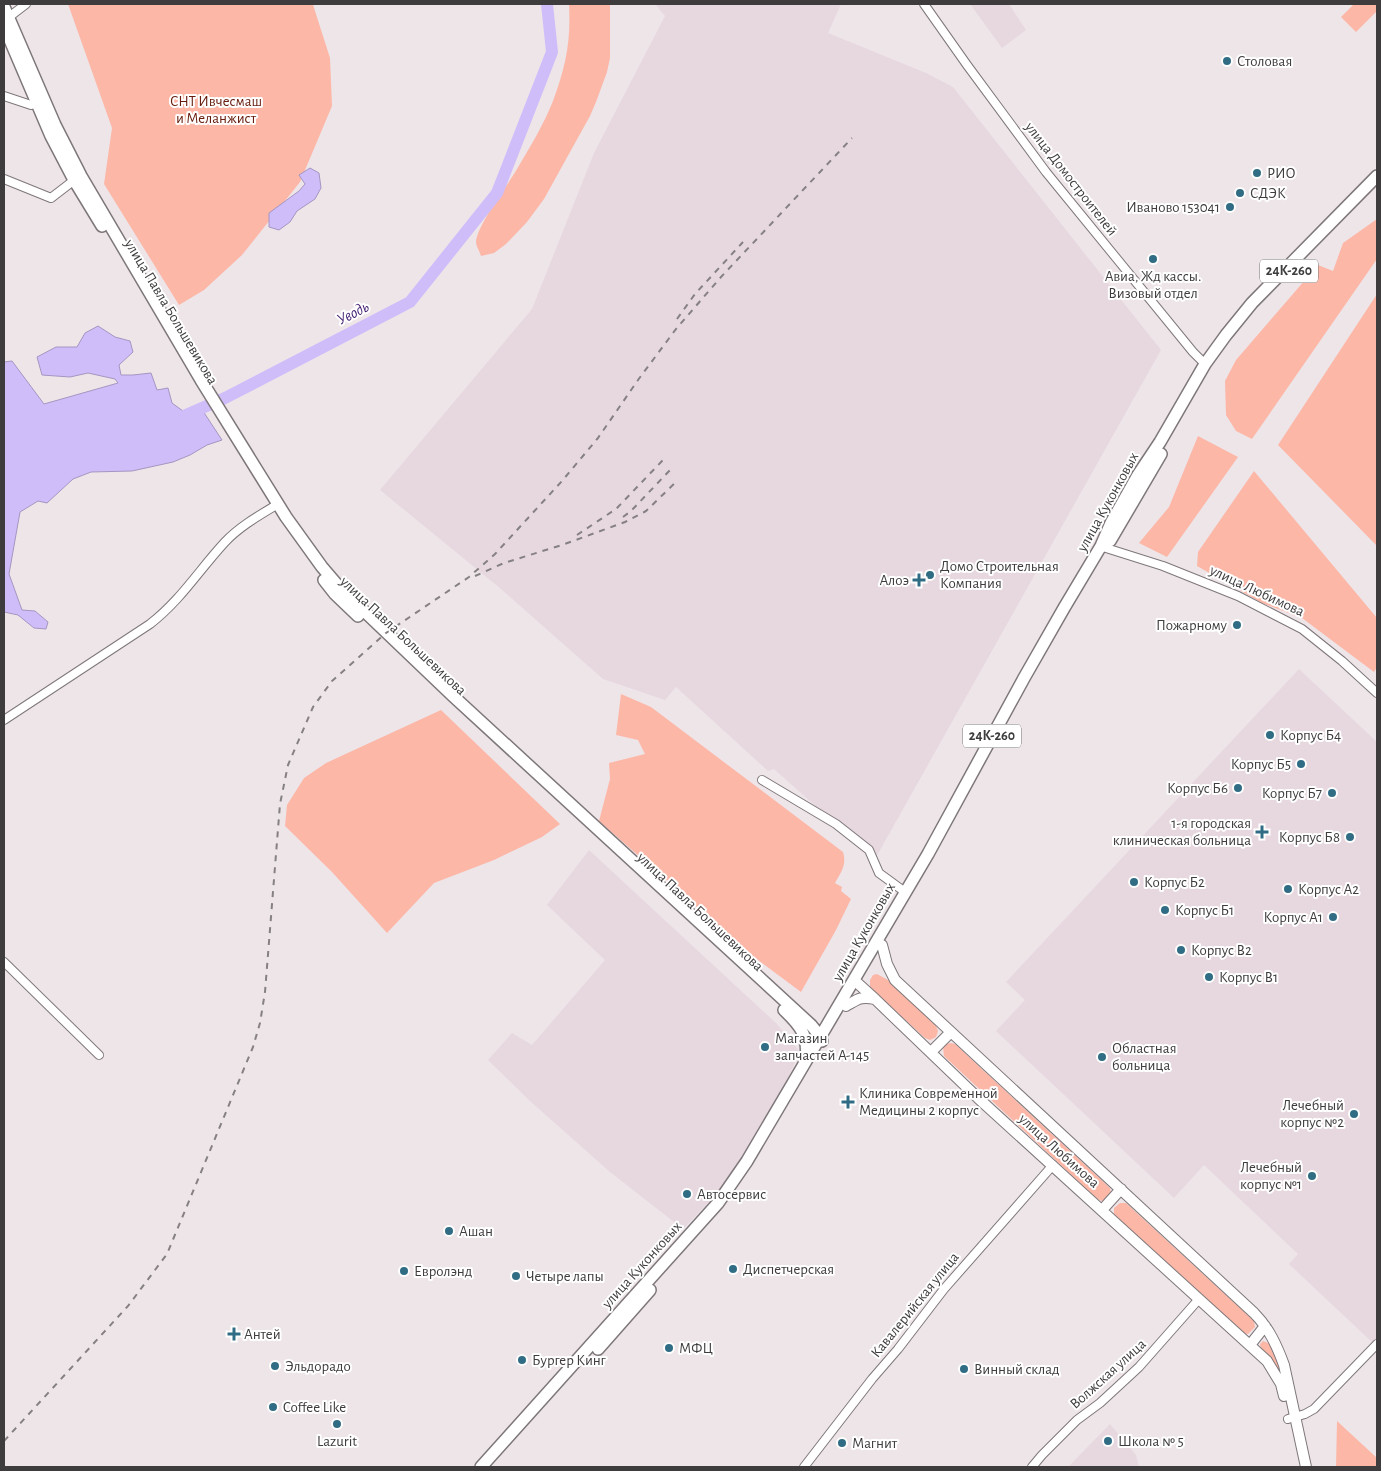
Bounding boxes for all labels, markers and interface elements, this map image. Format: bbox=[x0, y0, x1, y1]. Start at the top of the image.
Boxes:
place label: Столовая bbox=[1237, 54, 1292, 69]
marker: Столовая bbox=[1221, 55, 1233, 67]
park label: СНТ Ивчесмаш и Меланжист bbox=[170, 94, 262, 126]
street label: улица Домостроителей bbox=[1022, 119, 1120, 239]
place label: РИО bbox=[1267, 166, 1296, 181]
marker: РИО bbox=[1251, 167, 1263, 179]
place label: СДЭК bbox=[1250, 186, 1286, 201]
marker: СДЭК bbox=[1234, 187, 1246, 199]
place label: Иваново 153041 bbox=[1126, 200, 1220, 215]
marker: Иваново 153041 bbox=[1224, 201, 1236, 213]
street label: улица Павла Большевикова bbox=[121, 236, 220, 387]
marker: Авиа, Жд кассы. Визовый отдел bbox=[1147, 253, 1159, 265]
road number: 24К-260 bbox=[1260, 260, 1318, 282]
place label: Авиа, Жд кассы. Визовый отдел bbox=[1105, 269, 1201, 301]
water label: Уводь bbox=[334, 298, 372, 328]
street label: улица Куконковых bbox=[1074, 450, 1142, 555]
place label: Домо Строительная Компания bbox=[940, 559, 1059, 591]
street label: улица Любимова bbox=[1207, 562, 1307, 619]
marker: Домо Строительная Компания bbox=[924, 569, 936, 581]
street label: улица Павла Большевикова bbox=[336, 573, 469, 698]
place label: Алоэ bbox=[879, 573, 909, 588]
marker: Алоэ bbox=[913, 574, 925, 586]
place label: Пожарному bbox=[1156, 618, 1228, 633]
marker: Пожарному bbox=[1231, 619, 1243, 631]
road number: 24К-260 bbox=[963, 724, 1021, 748]
place label: Корпус Б4 bbox=[1280, 728, 1341, 743]
marker: Корпус Б4 bbox=[1264, 729, 1276, 741]
place label: Корпус Б5 bbox=[1231, 757, 1291, 772]
marker: Корпус Б5 bbox=[1295, 758, 1307, 770]
place label: Корпус Б6 bbox=[1167, 781, 1228, 796]
marker: Корпус Б6 bbox=[1232, 782, 1244, 794]
place label: Корпус Б7 bbox=[1262, 786, 1322, 801]
marker: Корпус Б7 bbox=[1326, 787, 1338, 799]
place label: 1-я городская клиническая больница bbox=[1113, 816, 1251, 848]
marker: 1-я городская клиническая больница bbox=[1255, 825, 1269, 839]
place label: Корпус Б8 bbox=[1279, 830, 1340, 845]
marker: Корпус Б8 bbox=[1344, 831, 1356, 843]
street label: улица Павла Большевикова bbox=[633, 849, 766, 974]
place label: Корпус Б2 bbox=[1144, 875, 1205, 890]
marker: Корпус Б2 bbox=[1128, 876, 1140, 888]
street label: улица Куконковых bbox=[829, 880, 898, 985]
place label: Корпус А2 bbox=[1298, 882, 1359, 897]
marker: Корпус А2 bbox=[1282, 883, 1294, 895]
place label: Корпус Б1 bbox=[1175, 903, 1234, 918]
marker: Корпус Б1 bbox=[1159, 904, 1171, 916]
place label: Корпус А1 bbox=[1264, 910, 1323, 925]
marker: Корпус А1 bbox=[1327, 911, 1339, 923]
place label: Корпус В2 bbox=[1191, 943, 1252, 958]
marker: Корпус В2 bbox=[1175, 944, 1187, 956]
place label: Корпус В1 bbox=[1219, 970, 1278, 985]
marker: Корпус В1 bbox=[1203, 971, 1215, 983]
place label: Магазин запчастей А-145 bbox=[775, 1031, 869, 1063]
marker: Магазин запчастей А-145 bbox=[759, 1041, 771, 1053]
place label: Областная больница bbox=[1112, 1041, 1177, 1073]
marker: Областная больница bbox=[1096, 1051, 1108, 1063]
place label: Клиника Современной Медицины 2 корпус bbox=[859, 1086, 998, 1118]
marker: Клиника Современной Медицины 2 корпус bbox=[841, 1095, 855, 1109]
place label: Лечебный корпус №2 bbox=[1280, 1098, 1344, 1130]
marker: Лечебный корпус №2 bbox=[1348, 1108, 1360, 1120]
street label: улица Любимова bbox=[1015, 1111, 1102, 1191]
place label: Лечебный корпус №1 bbox=[1240, 1160, 1302, 1192]
marker: Лечебный корпус №1 bbox=[1306, 1170, 1318, 1182]
place label: Автосервис bbox=[697, 1187, 766, 1202]
marker: Автосервис bbox=[681, 1188, 693, 1200]
street label: улица Куконковых bbox=[599, 1218, 685, 1312]
place label: Ашан bbox=[459, 1224, 493, 1239]
marker: Ашан bbox=[443, 1225, 455, 1237]
street label: Кавалерийская улица bbox=[868, 1249, 962, 1360]
place label: Диспетчерская bbox=[743, 1262, 834, 1277]
marker: Диспетчерская bbox=[727, 1263, 739, 1275]
place label: Евролэнд bbox=[414, 1264, 472, 1279]
marker: Евролэнд bbox=[398, 1265, 410, 1277]
place label: Четыре лапы bbox=[526, 1269, 604, 1284]
marker: Четыре лапы bbox=[510, 1270, 522, 1282]
place label: Антей bbox=[244, 1327, 281, 1342]
marker: Антей bbox=[228, 1328, 240, 1340]
street label: Волжская улица bbox=[1067, 1336, 1149, 1412]
place label: МФЦ bbox=[679, 1341, 713, 1356]
marker: МФЦ bbox=[663, 1342, 675, 1354]
place label: Бургер Кинг bbox=[532, 1353, 607, 1368]
marker: Бургер Кинг bbox=[516, 1354, 528, 1366]
place label: Эльдорадо bbox=[285, 1359, 351, 1374]
marker: Эльдорадо bbox=[269, 1360, 281, 1372]
place label: Винный склад bbox=[974, 1362, 1060, 1377]
marker: Винный склад bbox=[958, 1363, 970, 1375]
place label: Coffee Like bbox=[283, 1400, 346, 1415]
marker: Coffee Like bbox=[267, 1401, 279, 1413]
marker: Lazurit bbox=[331, 1418, 343, 1430]
place label: Lazurit bbox=[317, 1434, 357, 1449]
place label: Школа № 5 bbox=[1118, 1434, 1184, 1449]
marker: Школа № 5 bbox=[1102, 1435, 1114, 1447]
place label: Магнит bbox=[852, 1436, 898, 1451]
marker: Магнит bbox=[836, 1437, 848, 1449]

